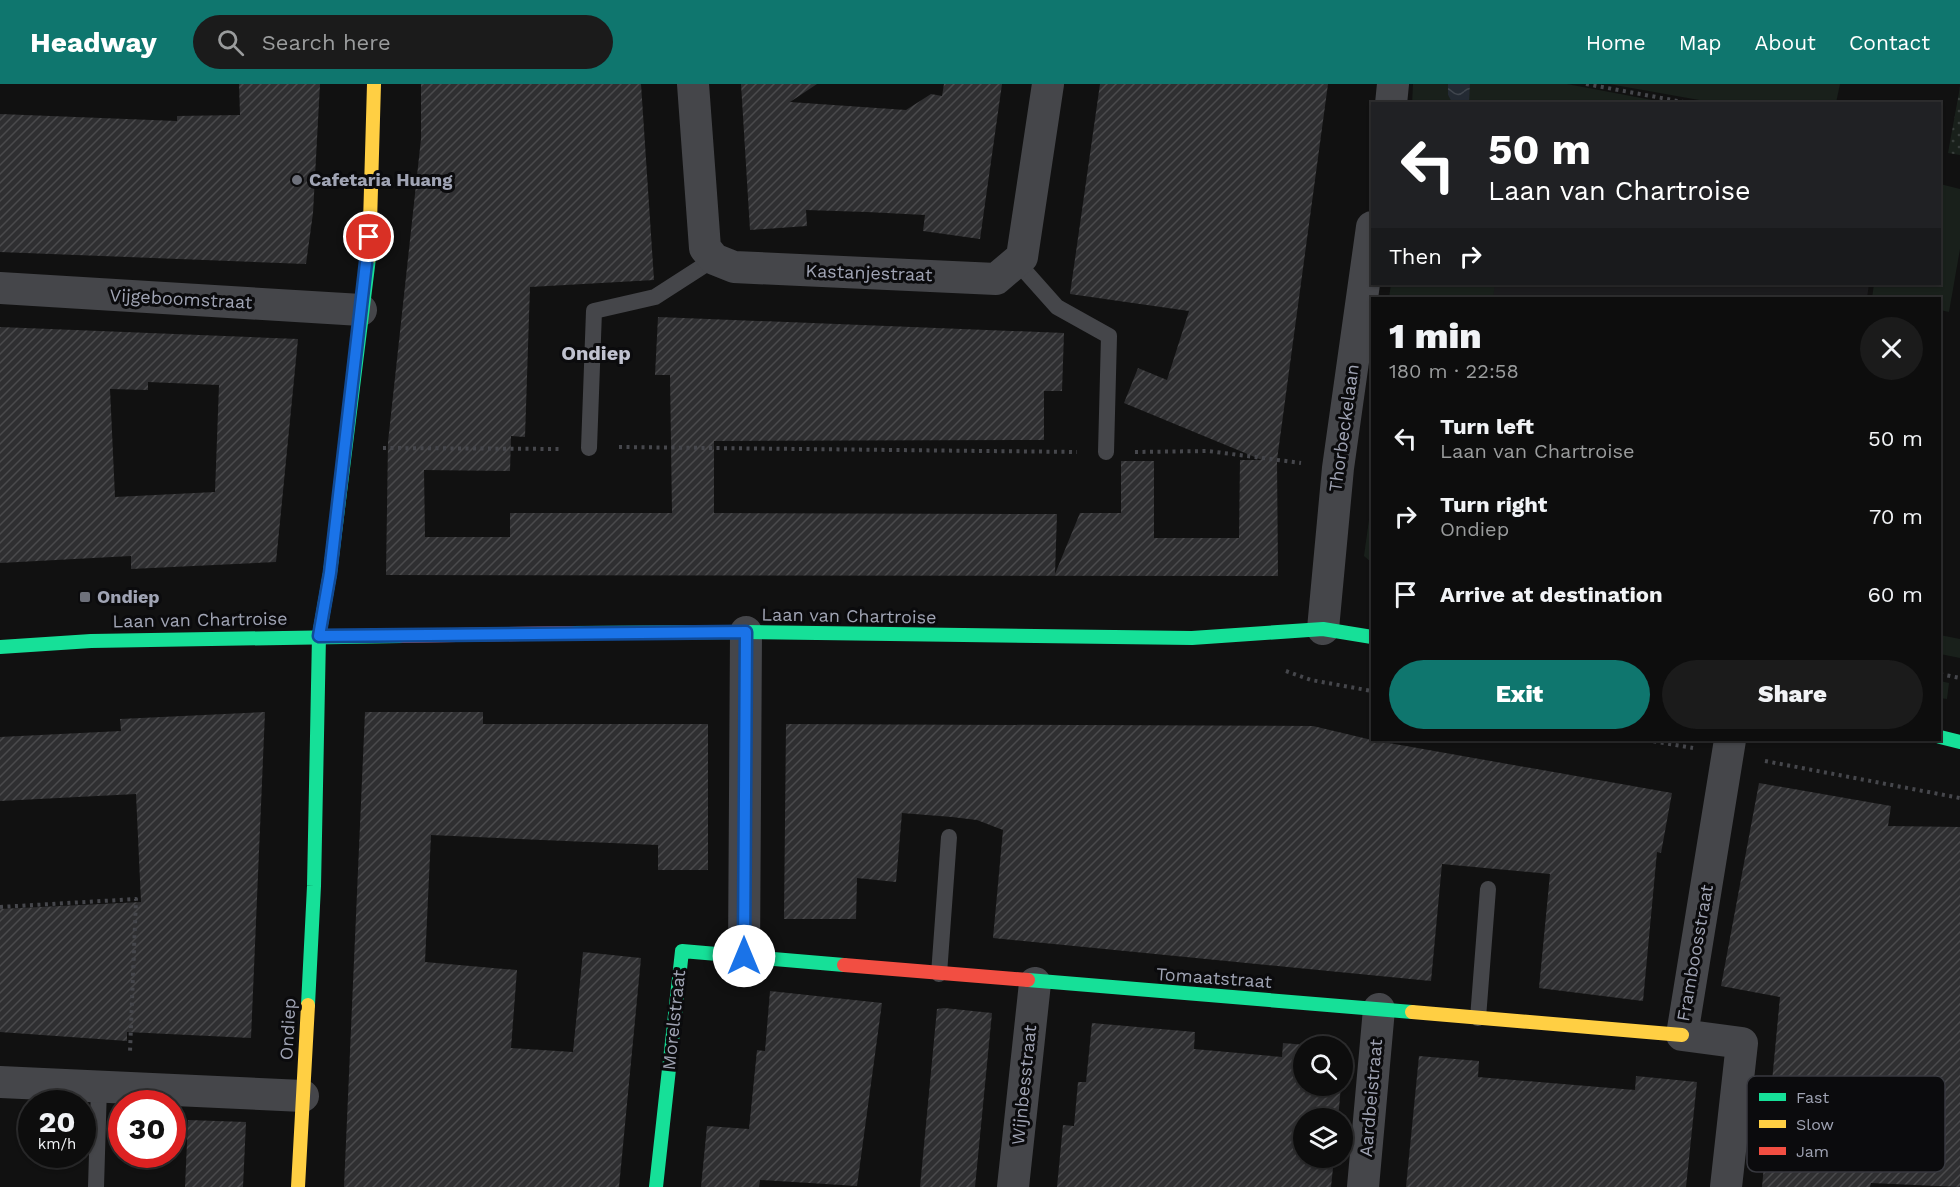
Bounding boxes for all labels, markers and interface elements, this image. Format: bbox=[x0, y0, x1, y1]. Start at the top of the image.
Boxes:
search box bbox=[193, 15, 613, 69]
text: Headway bbox=[30, 26, 157, 59]
icon: search bbox=[214, 26, 247, 59]
text: Search here bbox=[262, 30, 391, 55]
text: Home bbox=[1586, 30, 1646, 55]
text: Map bbox=[1679, 30, 1722, 55]
text: About bbox=[1755, 30, 1816, 55]
text: Contact bbox=[1849, 30, 1930, 55]
text: 50 m bbox=[1488, 125, 1591, 174]
icon: left bbox=[1389, 126, 1467, 204]
place label: Cafetaria Huang bbox=[309, 169, 453, 190]
marker: Cafetaria Huang bbox=[290, 173, 304, 187]
text: Laan van Chartroise bbox=[1488, 175, 1751, 207]
pin bbox=[343, 211, 394, 262]
icon: arrive bbox=[352, 220, 385, 253]
icon: right bbox=[1454, 240, 1487, 273]
text: Then bbox=[1389, 244, 1442, 269]
street label: Kastanjestraat bbox=[805, 260, 933, 285]
street label: Vijgeboomstraat bbox=[109, 284, 253, 313]
text: 1 min bbox=[1389, 315, 1482, 357]
button: close bbox=[1860, 317, 1923, 380]
district label: Ondiep bbox=[561, 341, 631, 365]
text: 180 m · 22:58 bbox=[1389, 359, 1519, 383]
street label: Thorbeckelaan bbox=[1324, 363, 1363, 493]
text: Turn left bbox=[1440, 414, 1534, 439]
icon: left bbox=[1389, 422, 1422, 455]
text: 50 m bbox=[1868, 426, 1923, 451]
text: Laan van Chartroise bbox=[1440, 439, 1635, 463]
text: Turn right bbox=[1440, 492, 1547, 517]
icon: right bbox=[1389, 500, 1422, 533]
text: 70 m bbox=[1869, 504, 1923, 529]
text: Ondiep bbox=[1440, 517, 1509, 541]
icon: arrive bbox=[1389, 578, 1422, 611]
text: Arrive at destination bbox=[1440, 582, 1663, 607]
text: 60 m bbox=[1867, 582, 1923, 607]
place label: Ondiep bbox=[97, 586, 160, 607]
marker: Ondiep bbox=[78, 590, 92, 604]
street label: Laan van Chartroise bbox=[761, 603, 937, 628]
street label: Laan van Chartroise bbox=[112, 607, 288, 632]
button: Exit bbox=[1389, 660, 1650, 729]
button: Share bbox=[1662, 660, 1923, 729]
street label: Framboosstraat bbox=[1672, 882, 1717, 1023]
position arrow bbox=[712, 924, 776, 988]
street label: Tomaatstraat bbox=[1155, 963, 1273, 992]
street label: Morelstraat bbox=[658, 968, 689, 1071]
street label: Ondiep bbox=[275, 997, 300, 1061]
street label: Wijnbesstraat bbox=[1007, 1023, 1040, 1146]
map controls bbox=[1293, 1036, 1353, 1168]
button: search bbox=[1293, 1036, 1353, 1096]
street label: Aardbeistraat bbox=[1355, 1038, 1386, 1158]
legend bbox=[1747, 1076, 1945, 1172]
text: Fast bbox=[1796, 1088, 1829, 1107]
speed limit sign: 30 bbox=[108, 1090, 186, 1168]
text: 20 bbox=[38, 1104, 76, 1139]
button: layers bbox=[1293, 1108, 1353, 1168]
text: Slow bbox=[1796, 1115, 1834, 1134]
text: km/h bbox=[38, 1135, 76, 1153]
text: Jam bbox=[1796, 1142, 1829, 1161]

